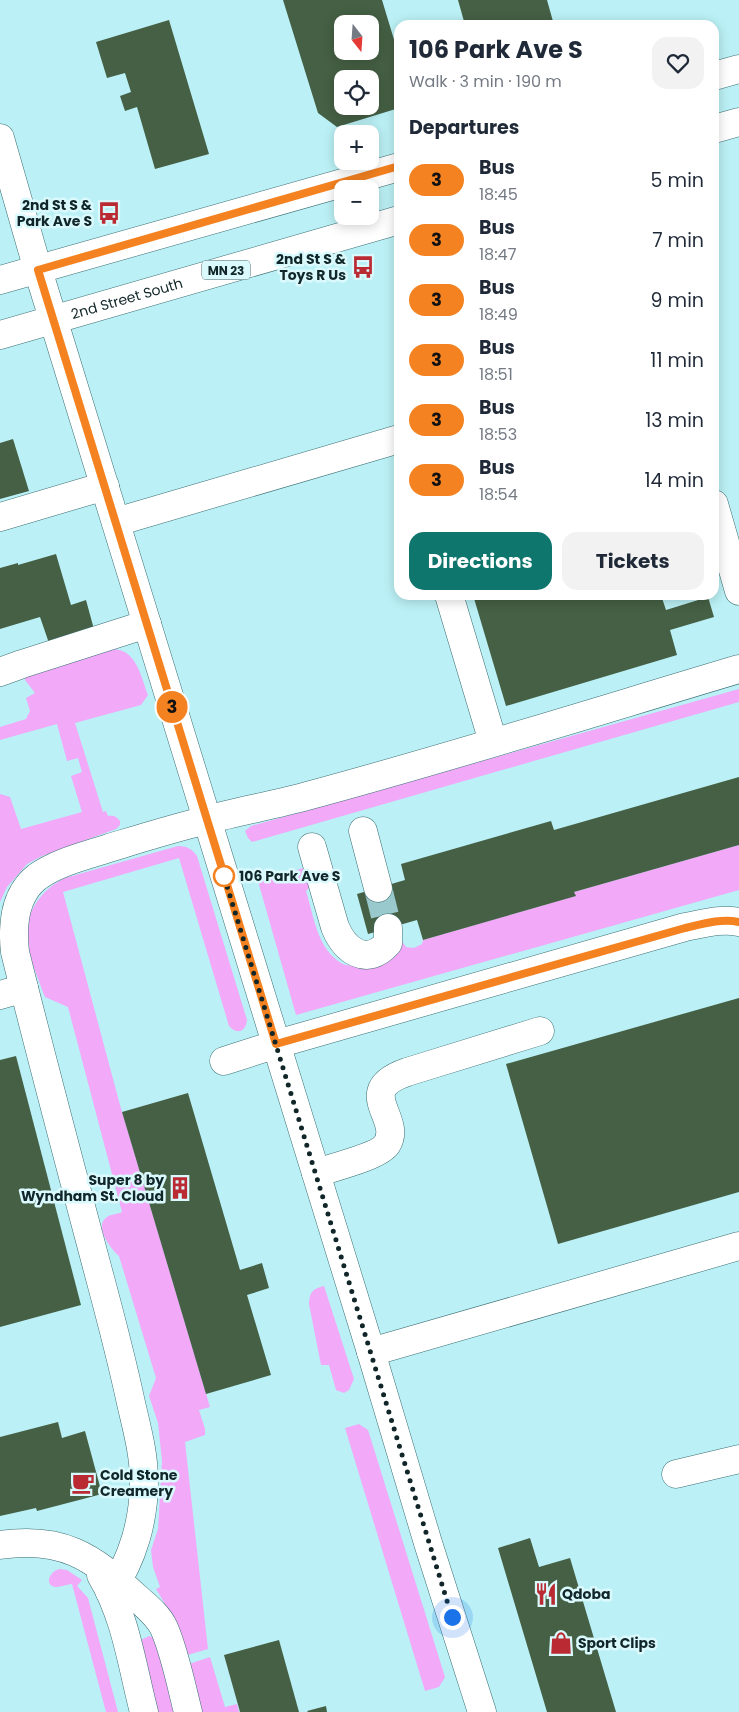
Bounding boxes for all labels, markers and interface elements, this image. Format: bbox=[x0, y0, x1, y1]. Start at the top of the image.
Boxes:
north arrow bbox=[334, 15, 379, 60]
map controls bbox=[334, 15, 379, 225]
text: 106 Park Ave S bbox=[409, 33, 583, 66]
button: heart bbox=[652, 37, 704, 89]
button: locate bbox=[334, 70, 379, 115]
text: Walk · 3 min · 190 m bbox=[409, 70, 562, 93]
text: Departures bbox=[409, 114, 519, 141]
button: + bbox=[334, 125, 379, 170]
text: Bus bbox=[479, 154, 515, 181]
text: 3 bbox=[431, 167, 442, 192]
text: 5 min bbox=[651, 167, 704, 194]
button: − bbox=[334, 180, 379, 225]
text: 18:45 bbox=[479, 183, 518, 206]
place label: 2nd St S & Park Ave S bbox=[17, 195, 93, 231]
bus stop icon: 2nd St S & Park Ave S bbox=[96, 200, 122, 226]
text: Bus bbox=[479, 214, 515, 241]
text: 3 bbox=[431, 227, 442, 252]
text: 7 min bbox=[652, 227, 704, 254]
text: 18:47 bbox=[479, 243, 516, 266]
place label: 2nd St S & Toys R Us bbox=[276, 249, 347, 285]
bus stop icon: 2nd St S & Toys R Us bbox=[350, 254, 376, 280]
road number: MN 23 bbox=[202, 260, 250, 280]
street label: 2nd Street South bbox=[69, 273, 185, 324]
text: Bus bbox=[479, 274, 515, 301]
text: 3 bbox=[431, 287, 442, 312]
text: 9 min bbox=[651, 287, 704, 314]
text: 18:49 bbox=[479, 303, 518, 326]
text: Bus bbox=[479, 334, 515, 361]
text: 3 bbox=[431, 347, 442, 372]
text: 11 min bbox=[650, 347, 704, 374]
text: 18:51 bbox=[479, 363, 513, 386]
text: Bus bbox=[479, 394, 515, 421]
text: 3 bbox=[431, 407, 442, 432]
text: 13 min bbox=[645, 407, 704, 434]
text: 18:53 bbox=[479, 423, 517, 446]
text: Bus bbox=[479, 454, 515, 481]
text: 3 bbox=[431, 467, 442, 492]
text: 14 min bbox=[644, 467, 704, 494]
text: 18:54 bbox=[479, 483, 518, 506]
button: Directions bbox=[409, 532, 552, 590]
button: Tickets bbox=[562, 532, 704, 590]
line badge: 3 bbox=[156, 691, 188, 723]
text: 3 bbox=[167, 694, 177, 719]
marker: 106 Park Ave S bbox=[213, 865, 235, 887]
place label: 106 Park Ave S bbox=[239, 866, 341, 886]
place label: Super 8 by Wyndham St. Cloud bbox=[21, 1170, 164, 1206]
building icon: Super 8 by Wyndham St. Cloud bbox=[167, 1175, 193, 1201]
place label: Cold Stone Creamery bbox=[100, 1465, 178, 1501]
cafe icon: Cold Stone Creamery bbox=[70, 1470, 96, 1496]
restaurant icon: Qdoba bbox=[533, 1581, 559, 1607]
place label: Qdoba bbox=[562, 1584, 610, 1604]
your location bbox=[440, 1605, 465, 1630]
shop icon: Sport Clips bbox=[548, 1630, 574, 1656]
place label: Sport Clips bbox=[578, 1633, 656, 1653]

